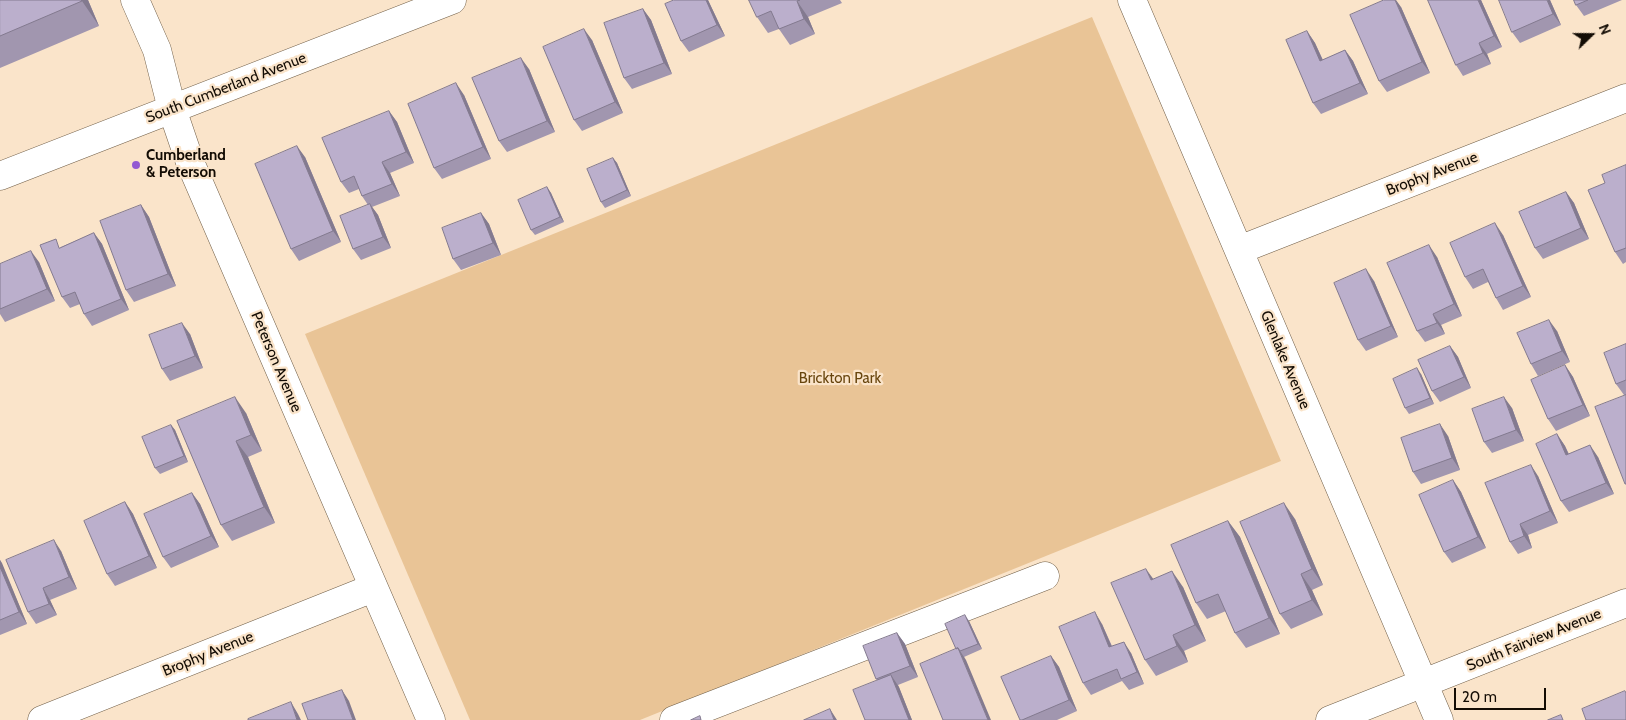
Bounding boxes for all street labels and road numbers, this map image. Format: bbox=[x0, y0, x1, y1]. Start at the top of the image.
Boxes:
street label: South Cumberland Avenue bbox=[143, 49, 309, 127]
street label: Brophy Avenue bbox=[1384, 148, 1480, 200]
street label: Glenlake Avenue bbox=[1256, 308, 1314, 412]
street label: Peterson Avenue bbox=[247, 309, 305, 415]
street label: South Fairview Avenue bbox=[1464, 605, 1604, 675]
street label: Brophy Avenue bbox=[160, 628, 256, 680]

